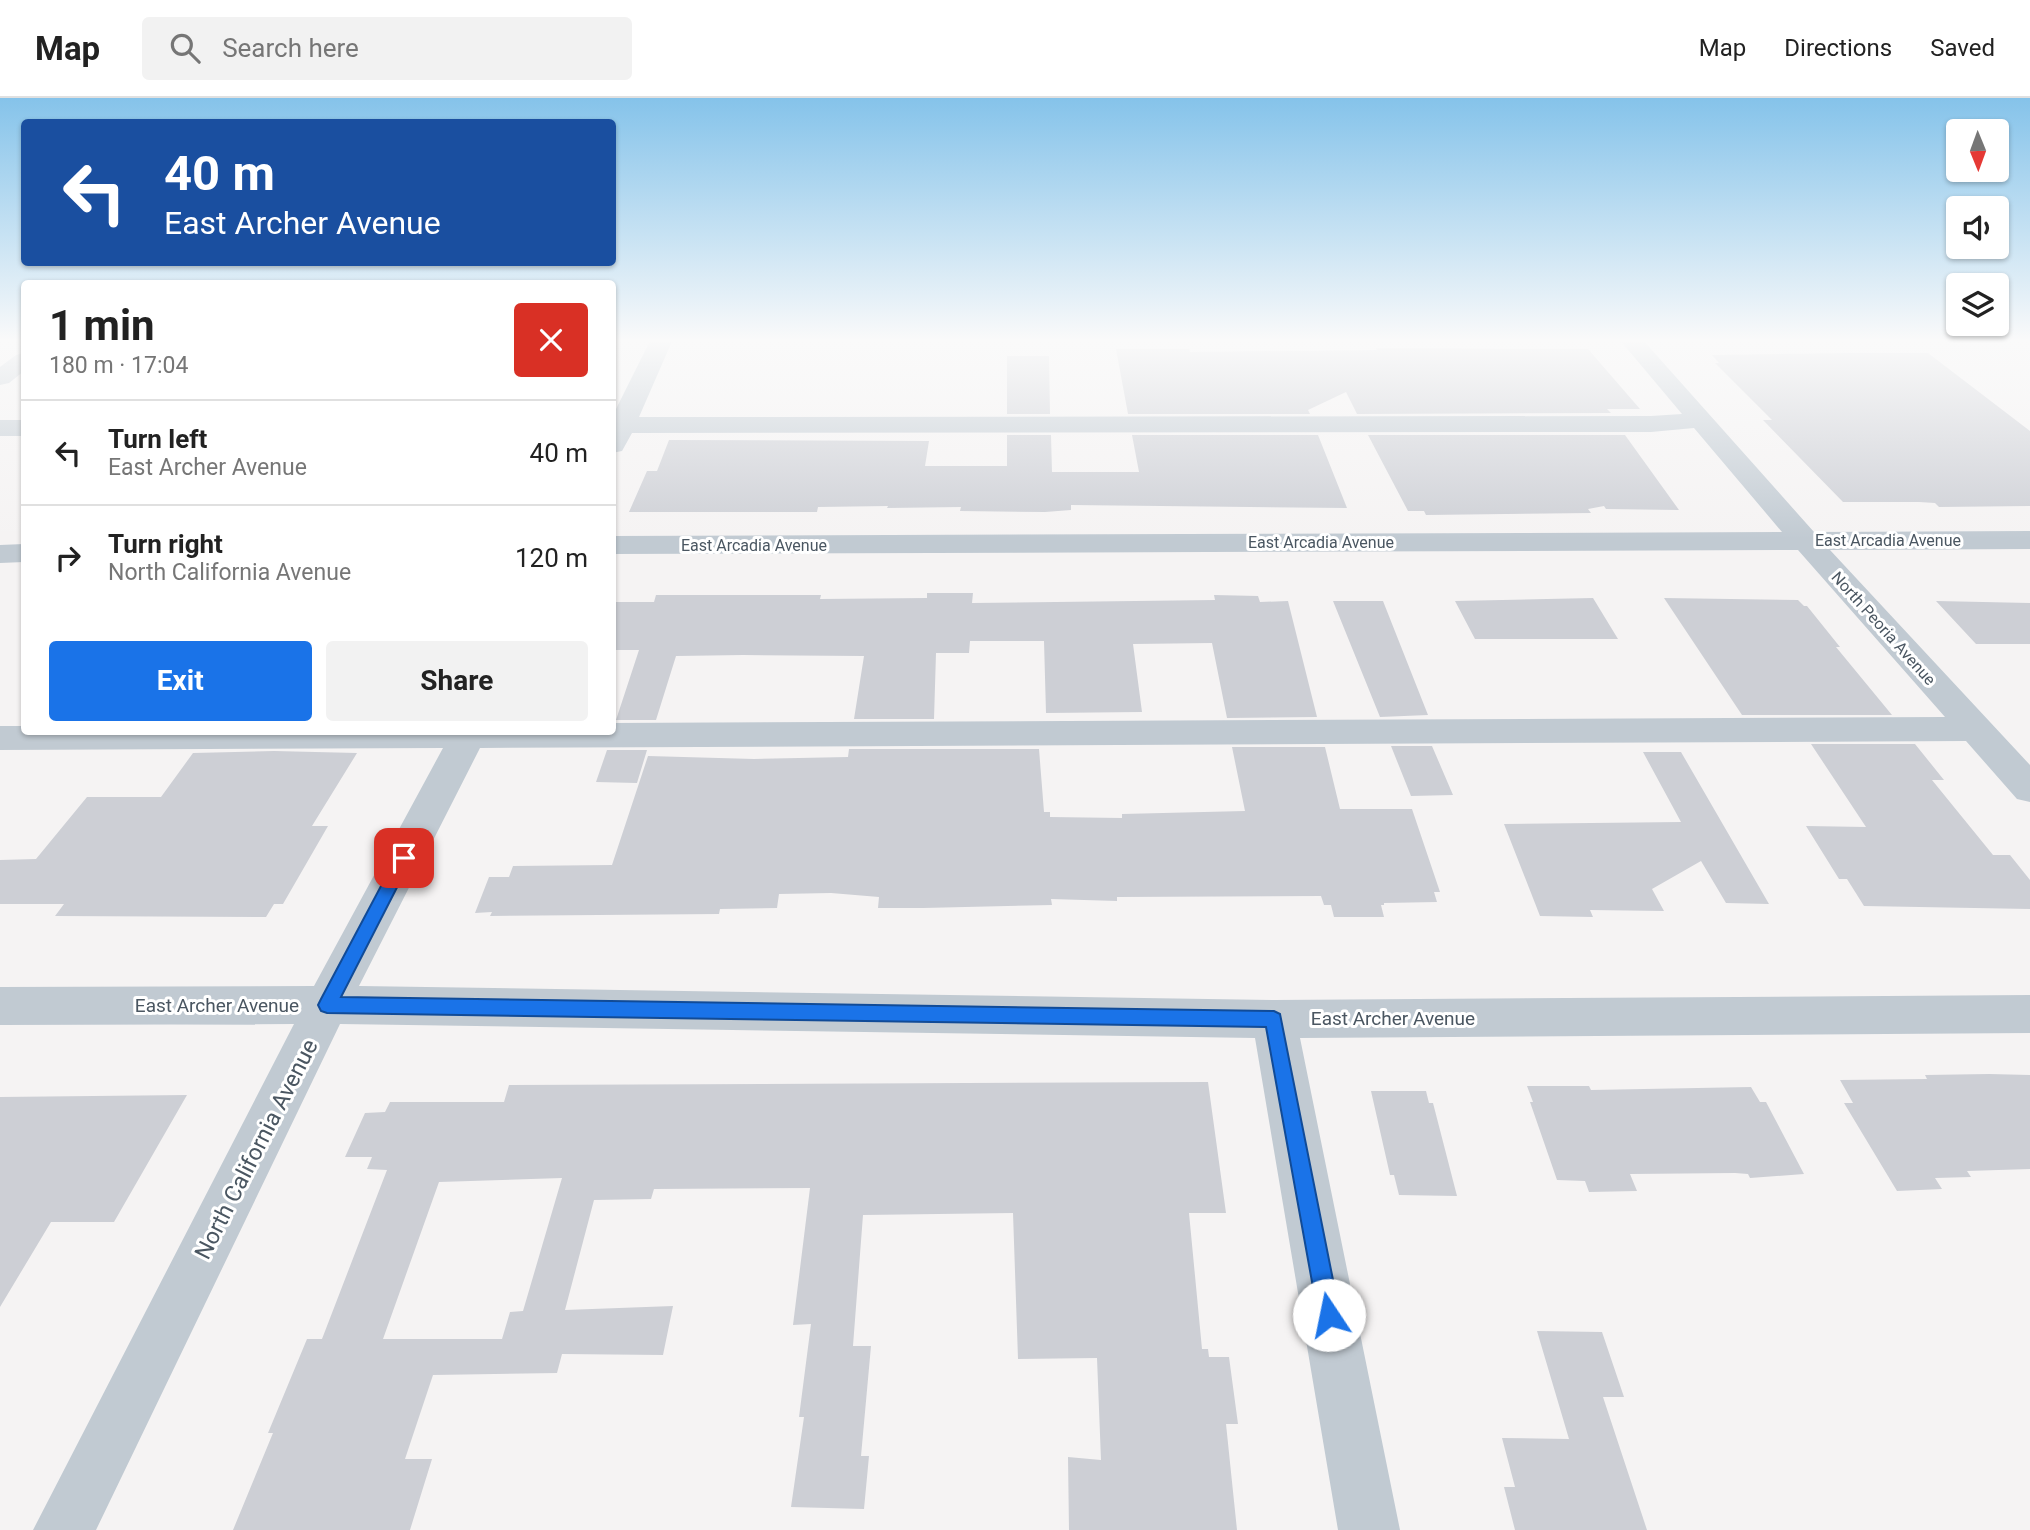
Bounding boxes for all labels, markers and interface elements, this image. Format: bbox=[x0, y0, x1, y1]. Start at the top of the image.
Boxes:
search box bbox=[142, 17, 632, 80]
text: Map bbox=[35, 29, 100, 68]
icon: search bbox=[166, 29, 204, 67]
text: Search here bbox=[222, 33, 359, 63]
text: Map bbox=[1699, 34, 1746, 62]
text: Directions bbox=[1784, 34, 1892, 62]
text: Saved bbox=[1930, 34, 1995, 62]
north arrow bbox=[1946, 119, 2009, 182]
map controls bbox=[1946, 119, 2009, 336]
text: 40 m bbox=[164, 145, 275, 202]
icon: left bbox=[49, 147, 140, 238]
button: sound bbox=[1946, 196, 2009, 259]
text: East Archer Avenue bbox=[164, 204, 441, 242]
button: layers bbox=[1946, 273, 2009, 336]
text: 1 min bbox=[49, 301, 155, 350]
button: close bbox=[514, 303, 588, 377]
text: 180 m · 17:04 bbox=[49, 352, 188, 379]
text: Turn left bbox=[108, 424, 207, 454]
icon: left bbox=[49, 434, 87, 472]
text: 40 m bbox=[530, 438, 588, 468]
text: East Archer Avenue bbox=[108, 454, 307, 481]
text: Turn right bbox=[108, 529, 223, 559]
street label: East Arcadia Avenue bbox=[1815, 531, 1961, 550]
street label: East Arcadia Avenue bbox=[1248, 533, 1394, 552]
street label: East Arcadia Avenue bbox=[681, 536, 827, 555]
icon: right bbox=[49, 539, 87, 577]
text: 120 m bbox=[515, 543, 588, 573]
text: North California Avenue bbox=[108, 559, 351, 586]
street label: North Peoria Avenue bbox=[1828, 568, 1940, 689]
button: Exit bbox=[49, 641, 312, 721]
button: Share bbox=[326, 641, 588, 721]
pin bbox=[374, 828, 434, 888]
icon: arrive bbox=[385, 839, 423, 877]
street label: East Archer Avenue bbox=[135, 994, 299, 1017]
street label: East Archer Avenue bbox=[1311, 1007, 1475, 1030]
street label: North California Avenue bbox=[189, 1035, 324, 1264]
position arrow bbox=[1292, 1278, 1366, 1352]

